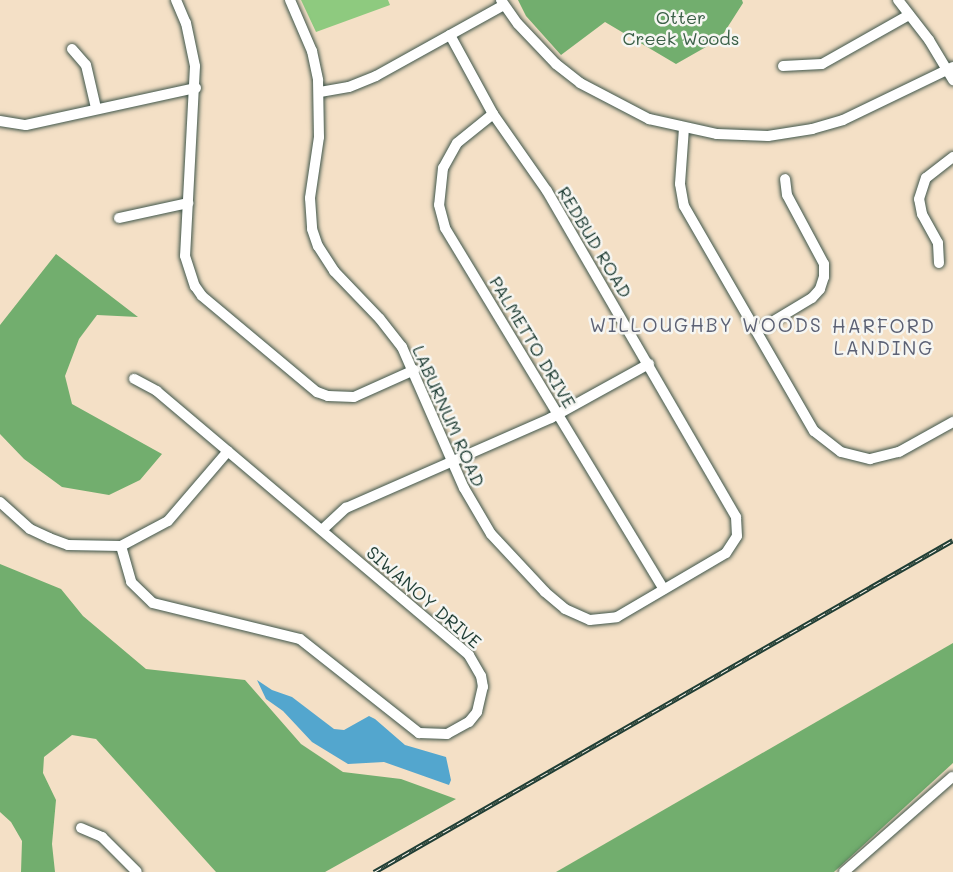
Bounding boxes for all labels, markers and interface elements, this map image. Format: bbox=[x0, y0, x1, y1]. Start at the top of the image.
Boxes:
park label: Otter Creek Woods bbox=[623, 7, 739, 50]
street label: REDBUD ROAD bbox=[553, 182, 637, 302]
street label: PALMETTO DRIVE bbox=[485, 272, 581, 412]
district label: WILLOUGHBY WOODS bbox=[591, 314, 821, 336]
district label: HARFORD LANDING bbox=[833, 315, 935, 359]
street label: LABURNUM ROAD bbox=[408, 342, 490, 490]
street label: SIWANOY DRIVE bbox=[362, 541, 486, 653]

